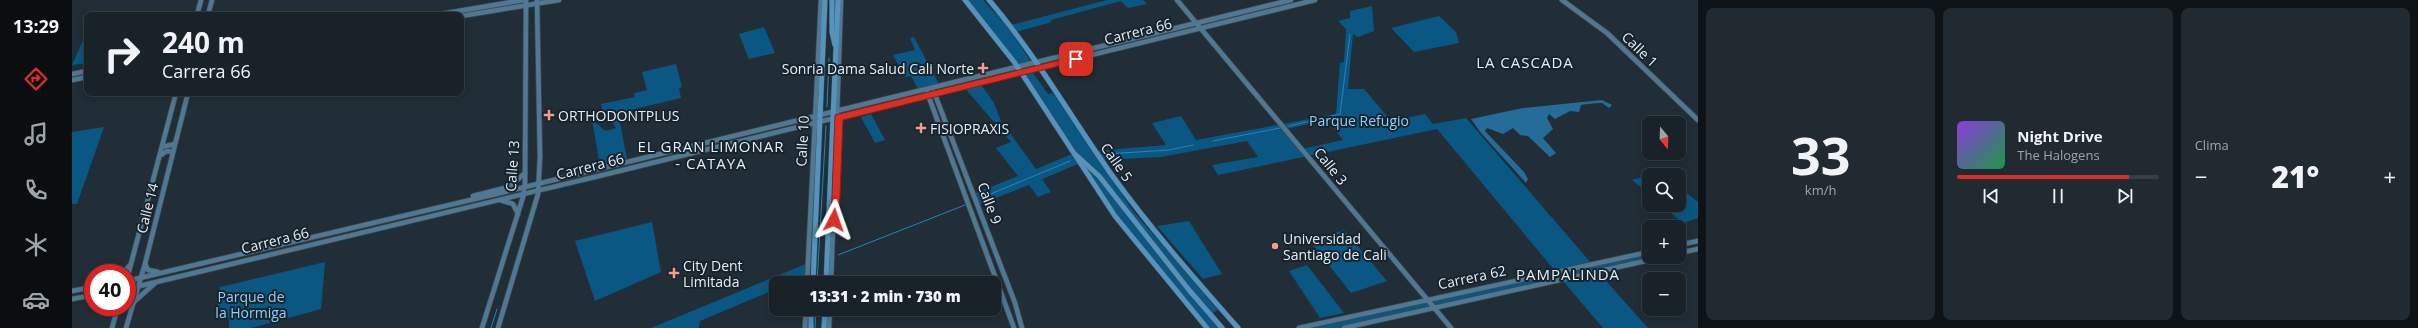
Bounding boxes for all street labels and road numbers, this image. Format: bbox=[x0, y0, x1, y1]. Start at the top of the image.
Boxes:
street label: Carrera 66 bbox=[1102, 13, 1174, 49]
street label: Calle 1 bbox=[1618, 27, 1662, 71]
street label: Calle 10 bbox=[791, 115, 813, 167]
street label: Calle 5 bbox=[1097, 139, 1137, 185]
street label: Calle 13 bbox=[501, 140, 523, 192]
street label: Calle 3 bbox=[1310, 143, 1352, 189]
street label: Carrera 66 bbox=[554, 148, 626, 184]
street label: Calle 9 bbox=[973, 179, 1007, 227]
street label: Calle 14 bbox=[132, 181, 162, 235]
street label: Carrera 66 bbox=[239, 222, 311, 258]
street label: Carrera 62 bbox=[1436, 261, 1508, 293]

